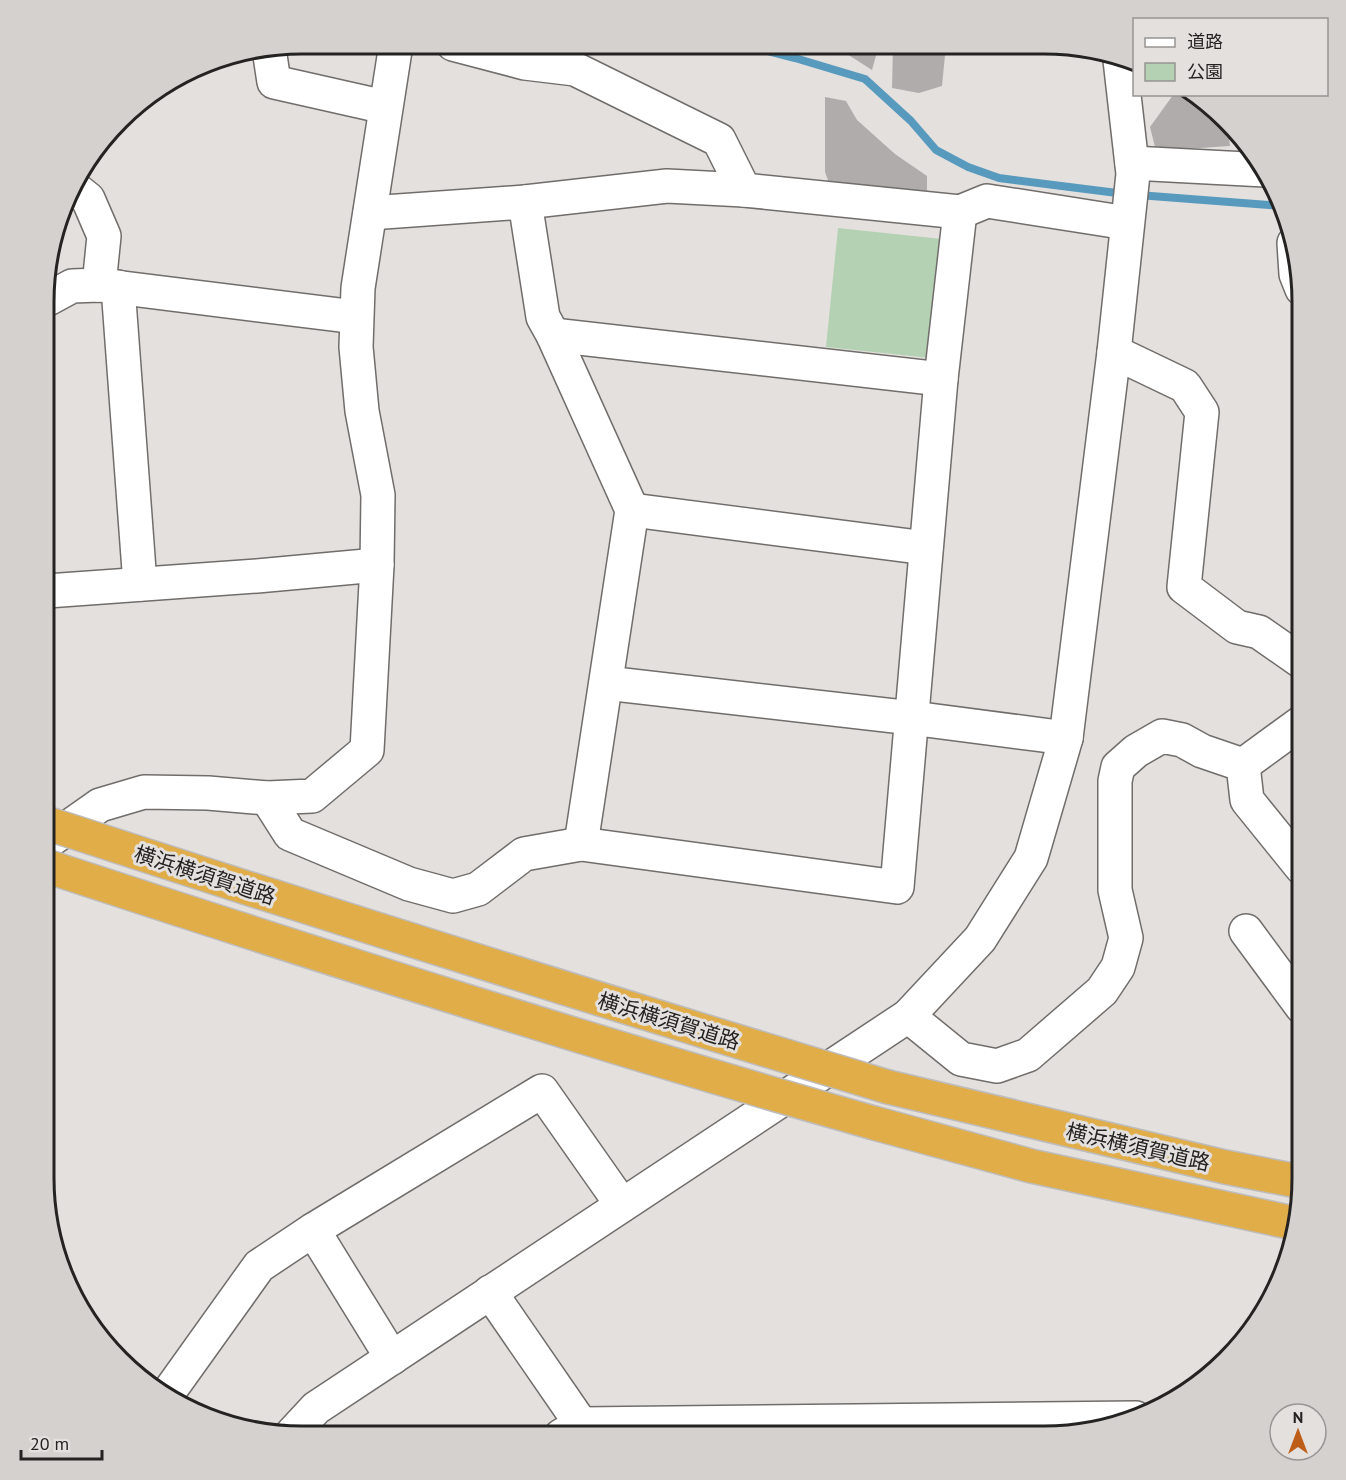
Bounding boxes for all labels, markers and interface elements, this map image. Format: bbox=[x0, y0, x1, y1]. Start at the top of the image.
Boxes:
legend bbox=[1133, 18, 1328, 96]
text: 道路 bbox=[1187, 30, 1223, 53]
text: 公園 bbox=[1187, 60, 1223, 83]
street label: 横浜横須賀道路 bbox=[131, 839, 279, 911]
street label: 横浜横須賀道路 bbox=[595, 987, 743, 1055]
street label: 横浜横須賀道路 bbox=[1063, 1117, 1213, 1177]
north arrow bbox=[1268, 1402, 1328, 1462]
text: N bbox=[1293, 1407, 1303, 1427]
scale bar bbox=[21, 1423, 102, 1461]
text: 20 m bbox=[30, 1432, 69, 1455]

